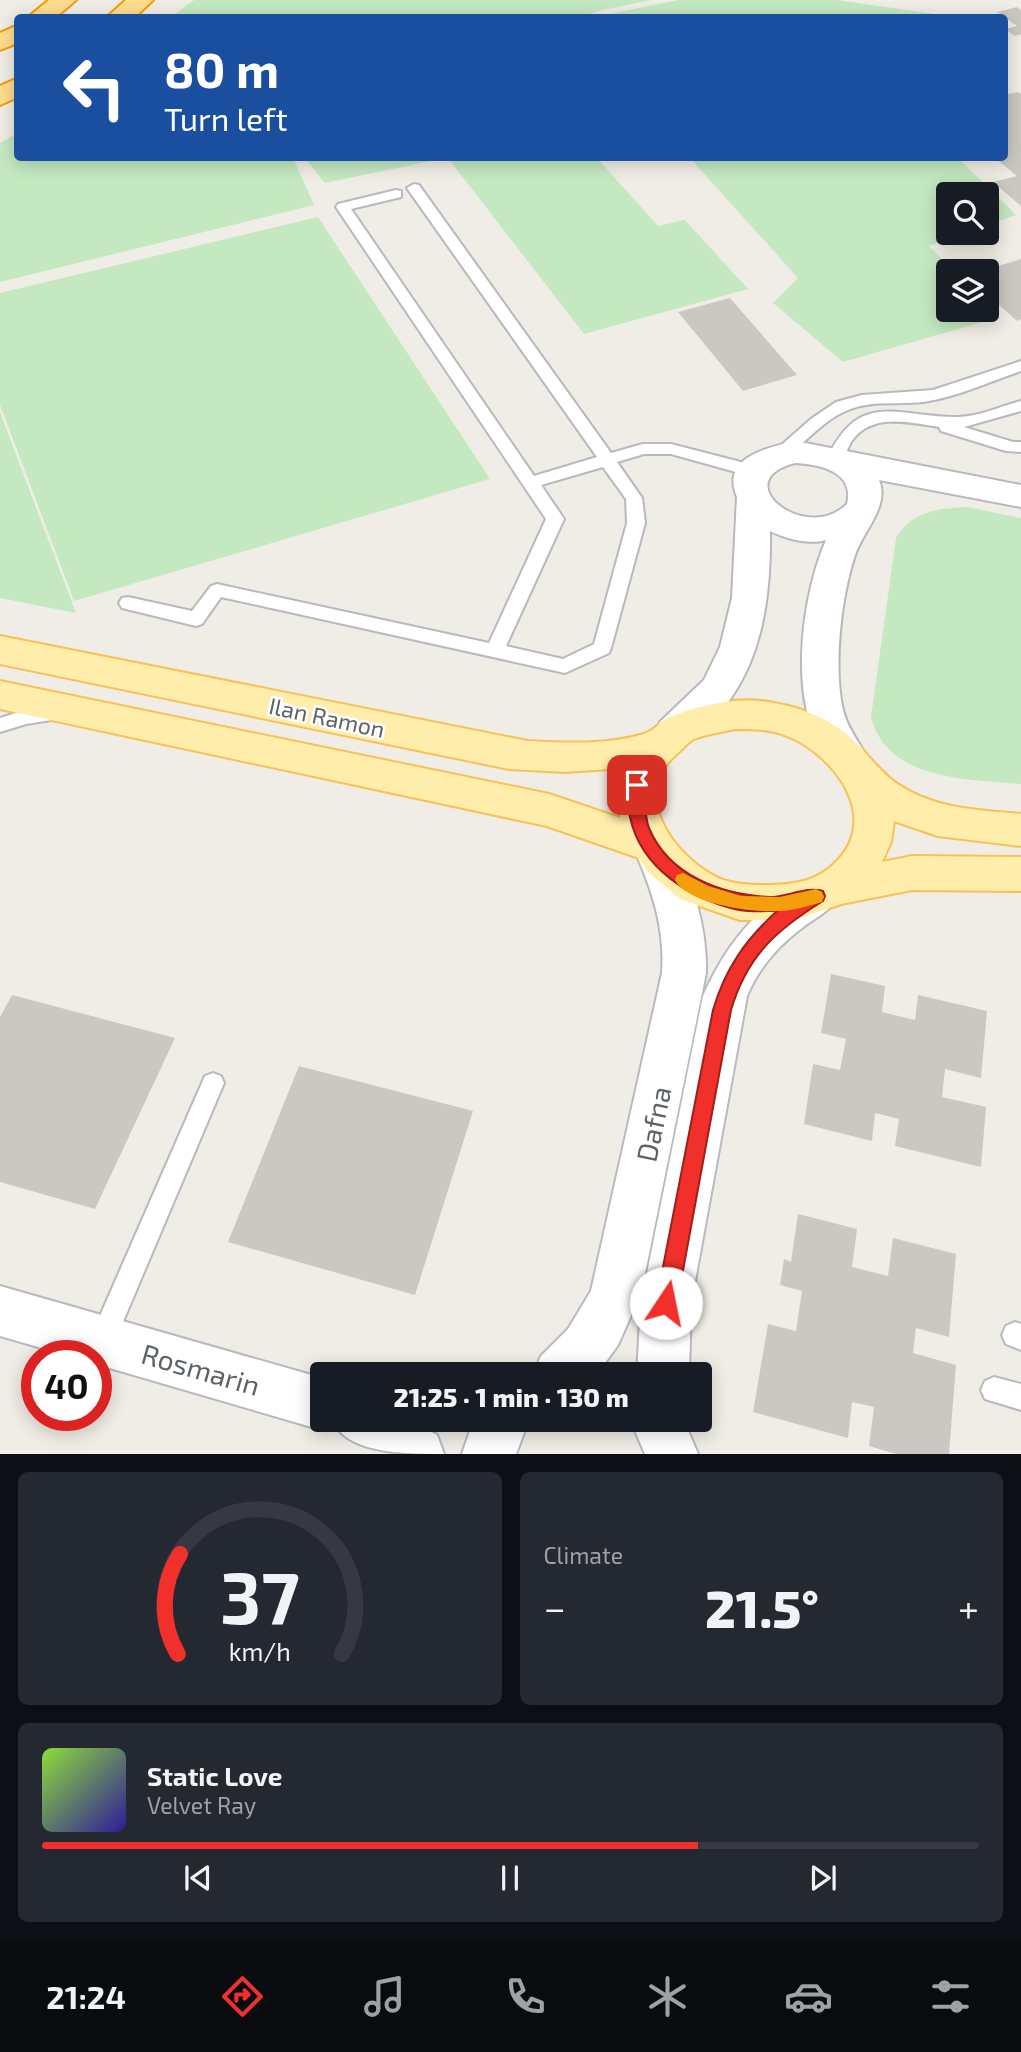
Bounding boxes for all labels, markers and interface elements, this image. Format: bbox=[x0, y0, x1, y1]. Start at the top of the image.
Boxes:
text: 80 m bbox=[164, 39, 279, 98]
icon: left bbox=[49, 42, 140, 133]
text: Turn left bbox=[164, 99, 288, 137]
map controls bbox=[936, 182, 999, 322]
button: search bbox=[936, 182, 999, 245]
button: layers bbox=[936, 259, 999, 322]
street label: Ilan Ramon bbox=[267, 691, 387, 743]
pin bbox=[607, 755, 667, 815]
icon: arrive bbox=[618, 766, 656, 804]
street label: Dafna bbox=[628, 1083, 678, 1165]
position arrow bbox=[629, 1266, 703, 1340]
street label: Rosmarin bbox=[138, 1336, 264, 1402]
speed limit sign: 40 bbox=[21, 1340, 112, 1431]
text: 21:25 · 1 min · 130 m bbox=[393, 1381, 629, 1412]
text: Climate bbox=[544, 1541, 623, 1569]
text: 37 bbox=[220, 1552, 300, 1640]
text: 21.5° bbox=[705, 1576, 819, 1638]
text: − bbox=[544, 1584, 566, 1630]
text: + bbox=[958, 1584, 979, 1630]
text: km/h bbox=[229, 1636, 291, 1666]
text: Static Love bbox=[147, 1760, 283, 1791]
text: Velvet Ray bbox=[147, 1791, 256, 1819]
icon: previous bbox=[179, 1859, 217, 1897]
icon: pause bbox=[491, 1859, 529, 1897]
icon: next bbox=[804, 1859, 842, 1897]
icon: directions bbox=[218, 1972, 267, 2021]
icon: music bbox=[360, 1972, 409, 2021]
icon: phone bbox=[501, 1972, 550, 2021]
icon: climate bbox=[643, 1972, 692, 2021]
icon: car bbox=[784, 1972, 833, 2021]
icon: filters bbox=[926, 1972, 975, 2021]
text: 21:24 bbox=[46, 1977, 126, 2015]

